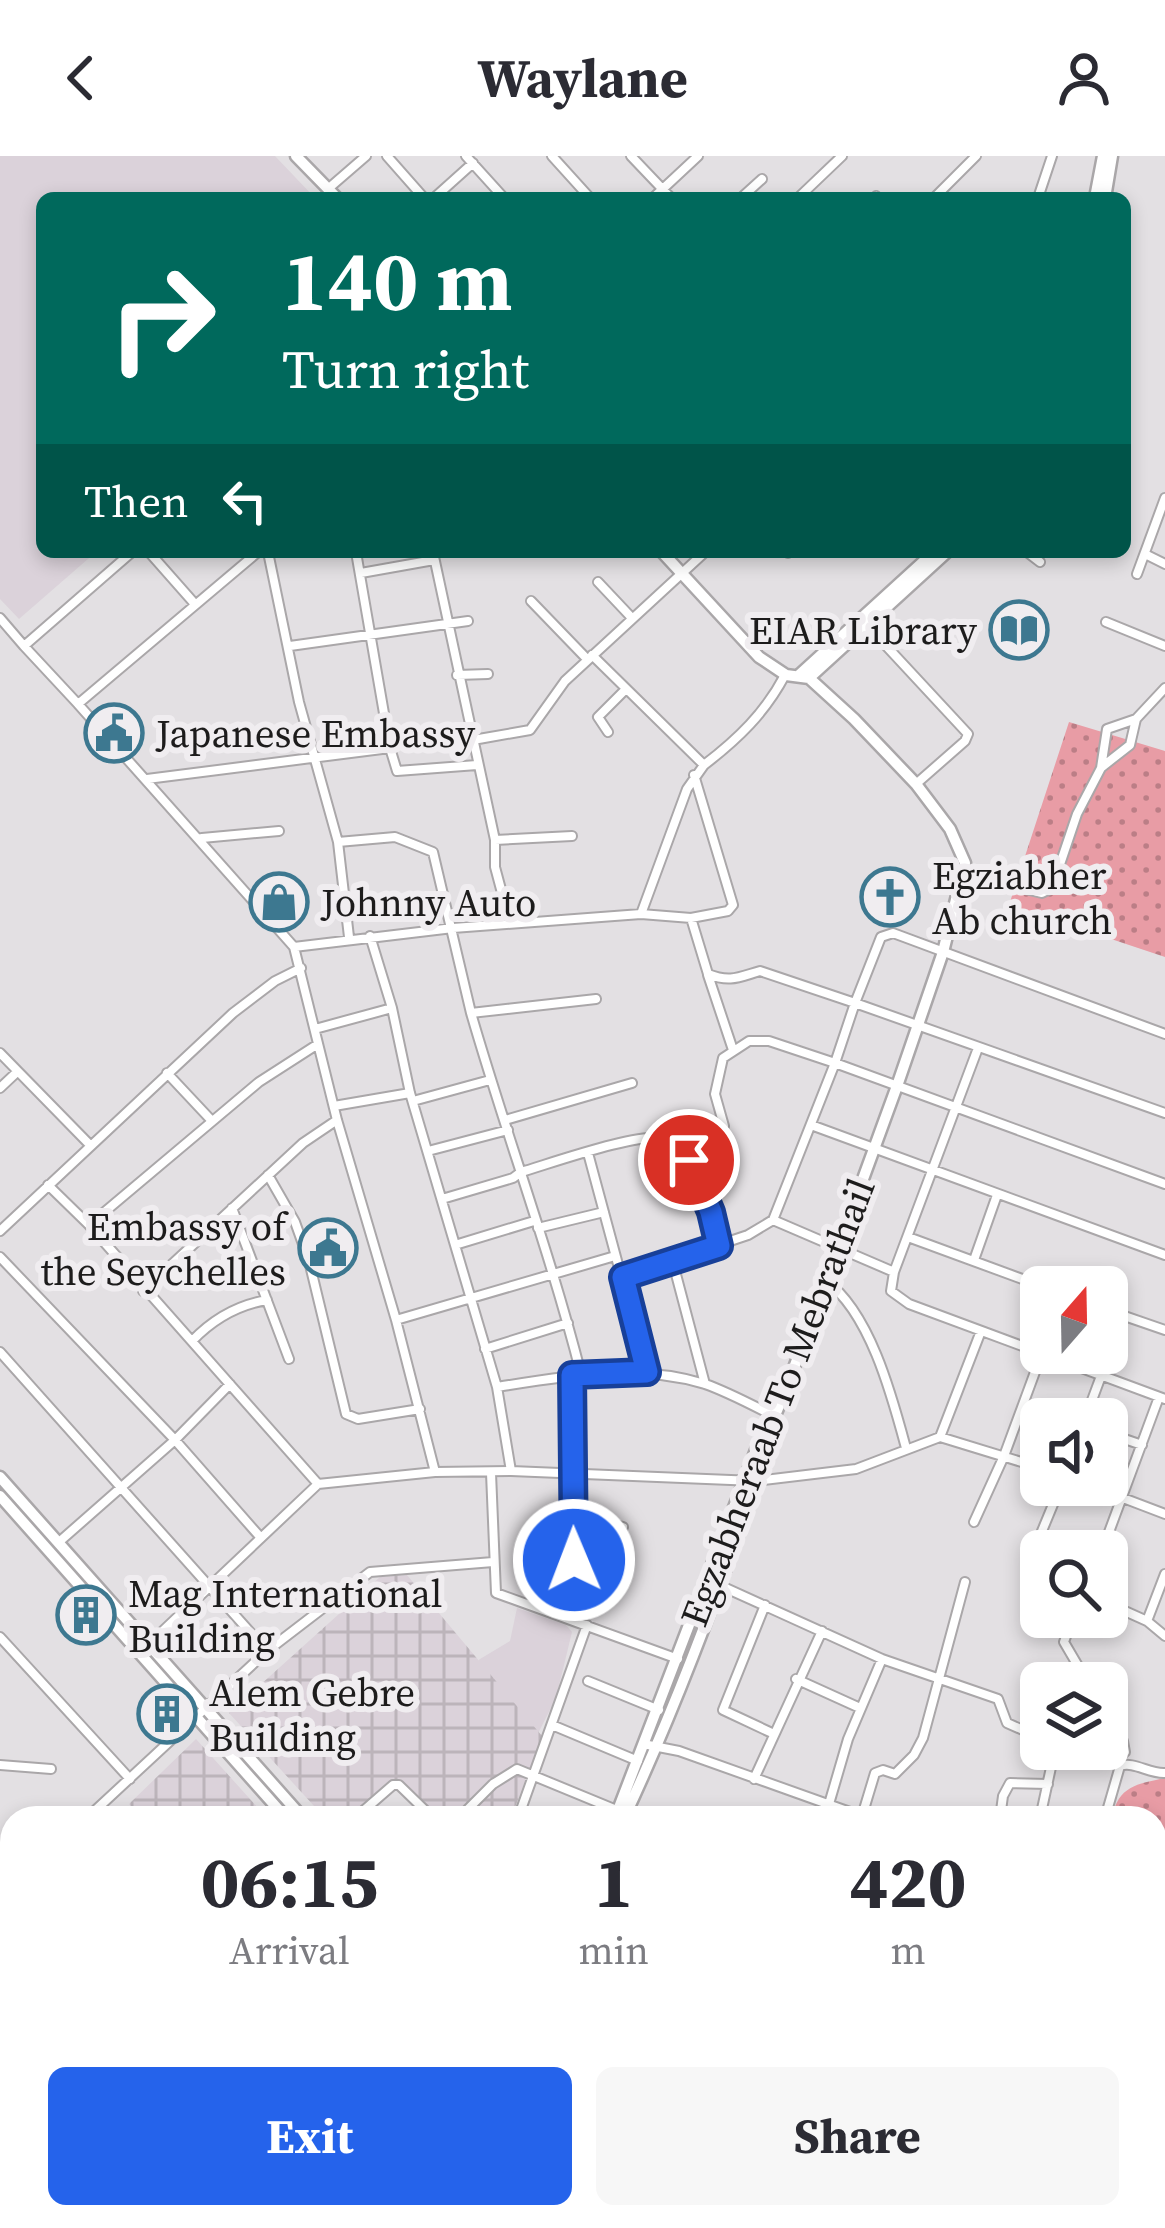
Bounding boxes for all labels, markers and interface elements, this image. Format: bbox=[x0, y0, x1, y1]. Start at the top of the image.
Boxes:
text: Waylane bbox=[477, 41, 688, 115]
icon: back bbox=[48, 45, 114, 111]
icon: person bbox=[1051, 45, 1117, 111]
text: 140 m bbox=[282, 223, 513, 338]
icon: right bbox=[84, 240, 240, 396]
text: Turn right bbox=[282, 332, 529, 406]
icon: left bbox=[212, 468, 278, 534]
text: Then bbox=[84, 470, 188, 532]
library icon: EIAR Library bbox=[988, 599, 1050, 661]
place label: EIAR Library bbox=[749, 604, 977, 657]
public building icon: Japanese Embassy bbox=[83, 702, 145, 764]
place label: Japanese Embassy bbox=[155, 707, 475, 760]
place label: Egziabher Ab church bbox=[932, 849, 1112, 947]
church icon: Egziabher Ab church bbox=[859, 866, 921, 928]
shop icon: Johnny Auto bbox=[248, 871, 310, 933]
place label: Johnny Auto bbox=[320, 876, 536, 929]
pin bbox=[638, 1109, 740, 1211]
icon: arrive bbox=[656, 1127, 722, 1193]
street label: Egzabheraab To Mebrathail bbox=[667, 1171, 887, 1634]
place label: Embassy of the Seychelles bbox=[41, 1200, 289, 1298]
public building icon: Embassy of the Seychelles bbox=[297, 1217, 359, 1279]
north arrow bbox=[1020, 1266, 1128, 1374]
map controls bbox=[1020, 1266, 1128, 1770]
button: sound bbox=[1020, 1398, 1128, 1506]
position arrow bbox=[511, 1497, 637, 1623]
button: search bbox=[1020, 1530, 1128, 1638]
place label: Mag International Building bbox=[128, 1567, 442, 1665]
building icon: Mag International Building bbox=[55, 1584, 117, 1646]
button: layers bbox=[1020, 1662, 1128, 1770]
place label: Alem Gebre Building bbox=[209, 1666, 415, 1764]
building icon: Alem Gebre Building bbox=[136, 1683, 198, 1745]
text: 06:15 bbox=[200, 1832, 378, 1931]
text: 1 bbox=[594, 1832, 633, 1931]
text: 420 bbox=[849, 1832, 967, 1931]
text: Arrival bbox=[229, 1924, 350, 1977]
text: min bbox=[579, 1924, 649, 1977]
text: m bbox=[890, 1924, 926, 1977]
button: Exit bbox=[48, 2067, 572, 2205]
button: Share bbox=[596, 2067, 1119, 2205]

